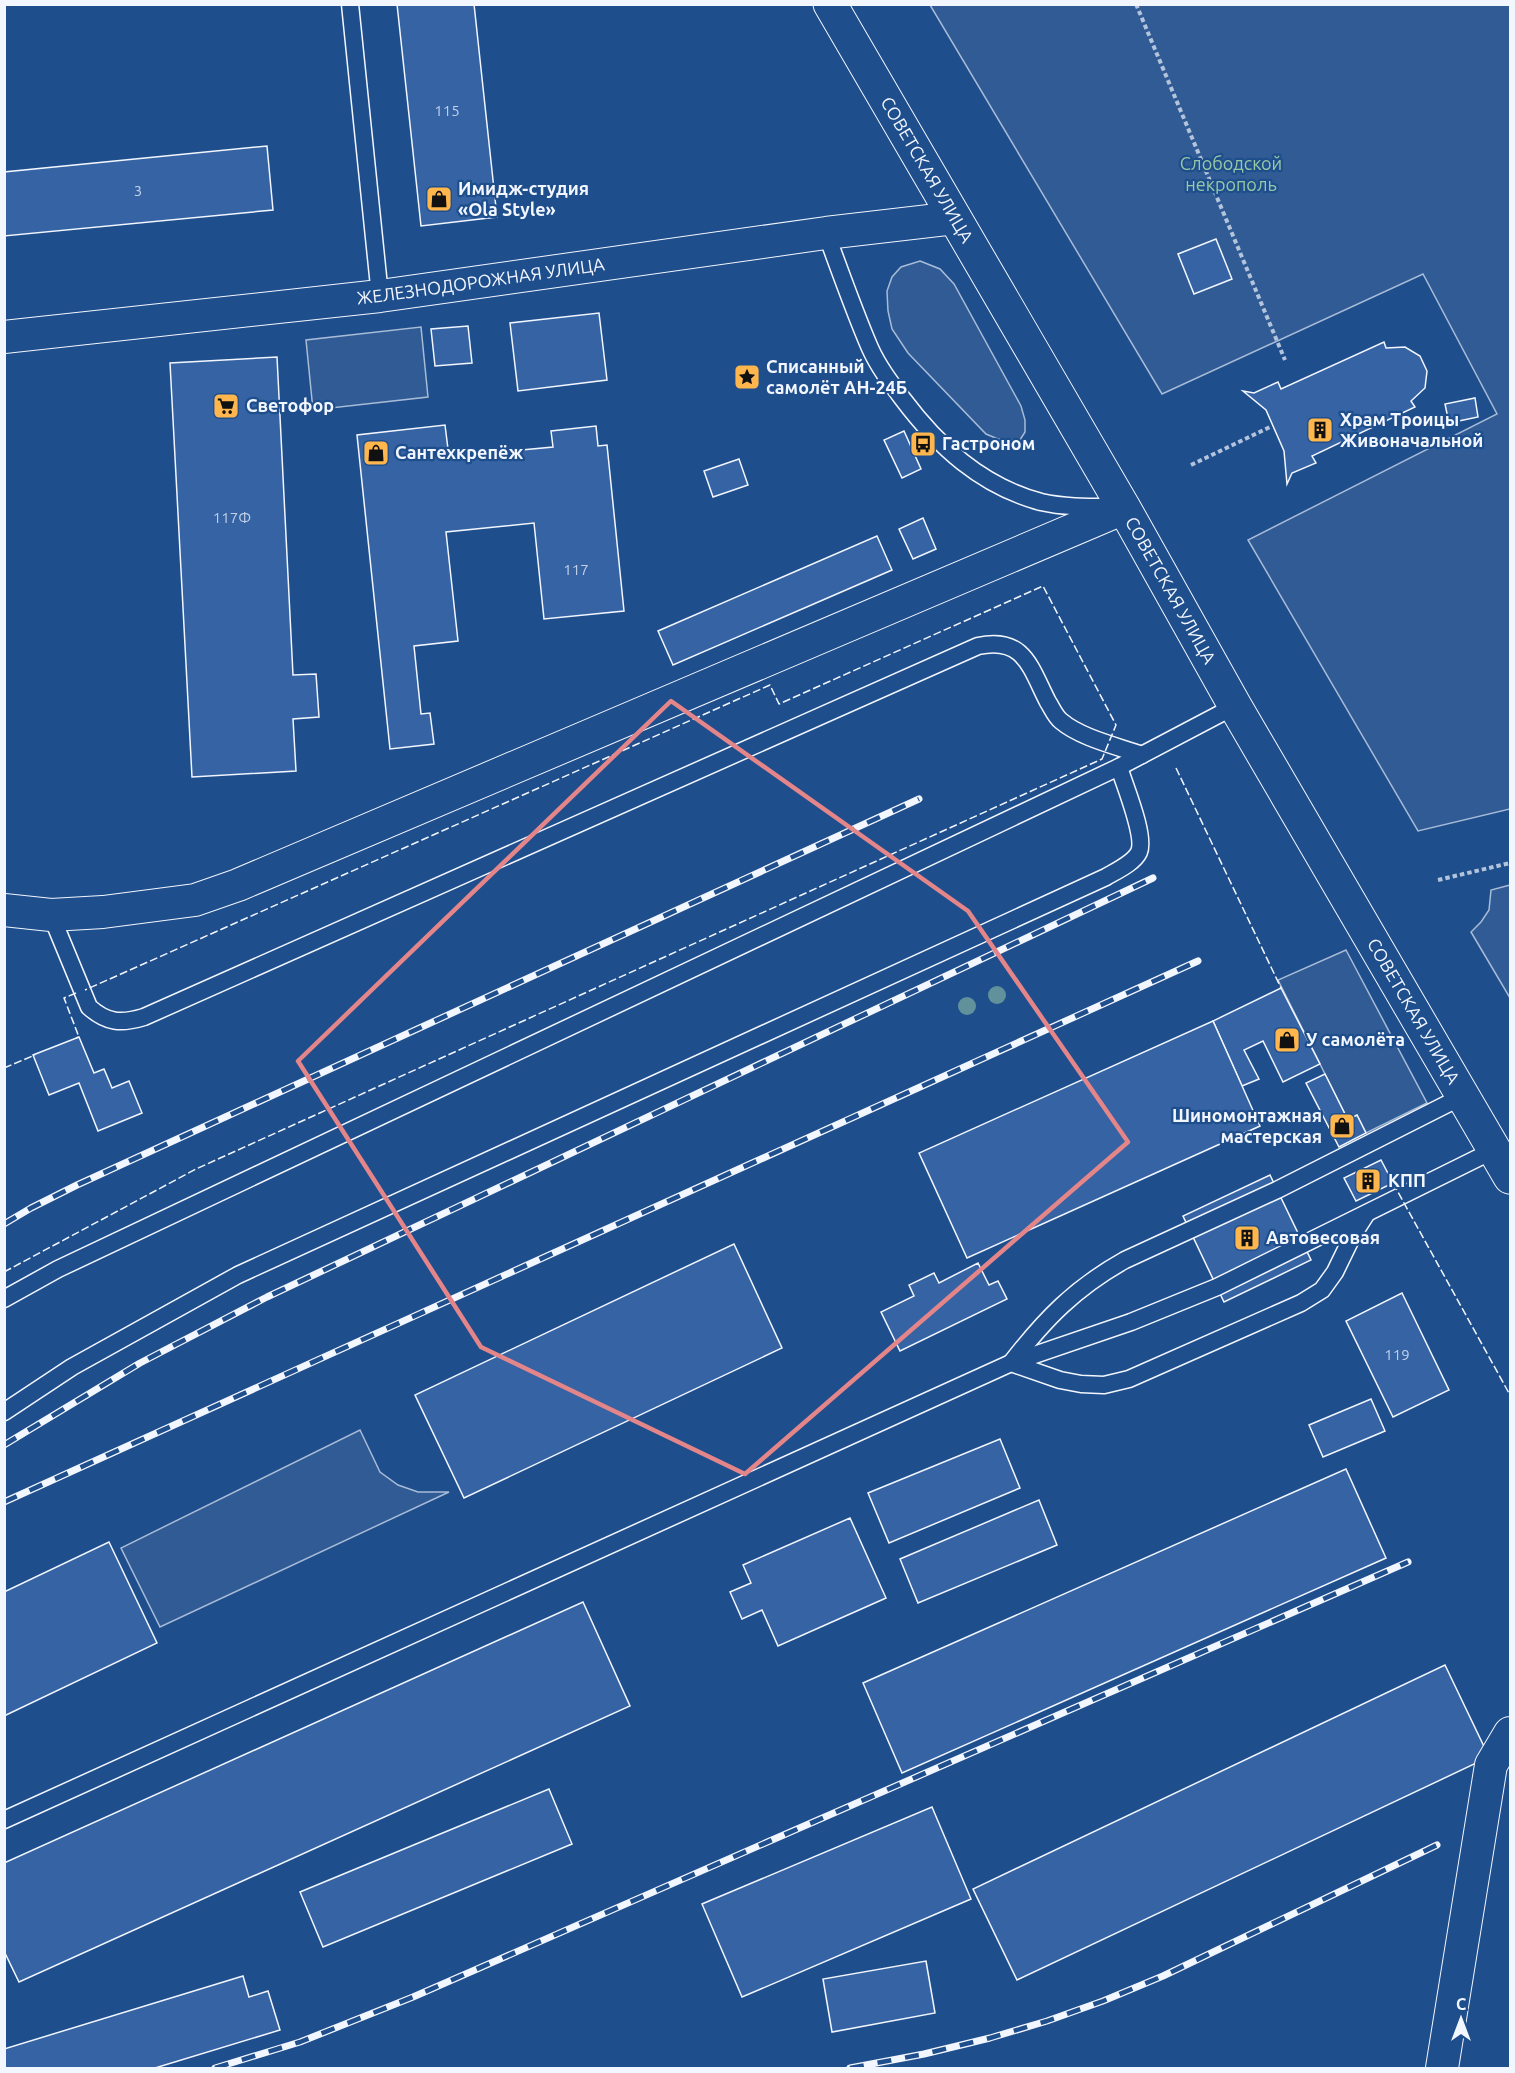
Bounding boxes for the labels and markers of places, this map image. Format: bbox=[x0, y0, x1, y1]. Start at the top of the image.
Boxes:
place label: Имидж-студия «Ola Style» bbox=[458, 178, 589, 219]
shop icon: Имидж-студия «Ola Style» bbox=[424, 184, 454, 214]
place label: Списанный самолёт АН-24Б bbox=[766, 356, 907, 397]
place icon: Списанный самолёт АН-24Б bbox=[732, 362, 762, 392]
supermarket icon: Светофор bbox=[211, 391, 241, 421]
place label: Светофор bbox=[246, 395, 334, 415]
place label: Храм Троицы Живоначальной bbox=[1340, 409, 1483, 450]
building icon: Храм Троицы Живоначальной bbox=[1305, 415, 1335, 445]
bus stop icon: Гастроном bbox=[908, 429, 938, 459]
place label: Гастроном bbox=[942, 433, 1035, 453]
shop icon: Сантехкрепёж bbox=[361, 438, 391, 468]
place label: Сантехкрепёж bbox=[395, 442, 523, 462]
shop icon: У самолёта bbox=[1272, 1025, 1302, 1055]
place label: У самолёта bbox=[1306, 1029, 1405, 1049]
place label: Шиномонтажная мастерская bbox=[1172, 1105, 1322, 1146]
shop icon: Шиномонтажная мастерская bbox=[1327, 1111, 1357, 1141]
building icon: КПП bbox=[1353, 1166, 1383, 1196]
place label: КПП bbox=[1388, 1170, 1426, 1190]
building icon: Автовесовая bbox=[1232, 1223, 1262, 1253]
place label: Автовесовая bbox=[1266, 1227, 1380, 1247]

